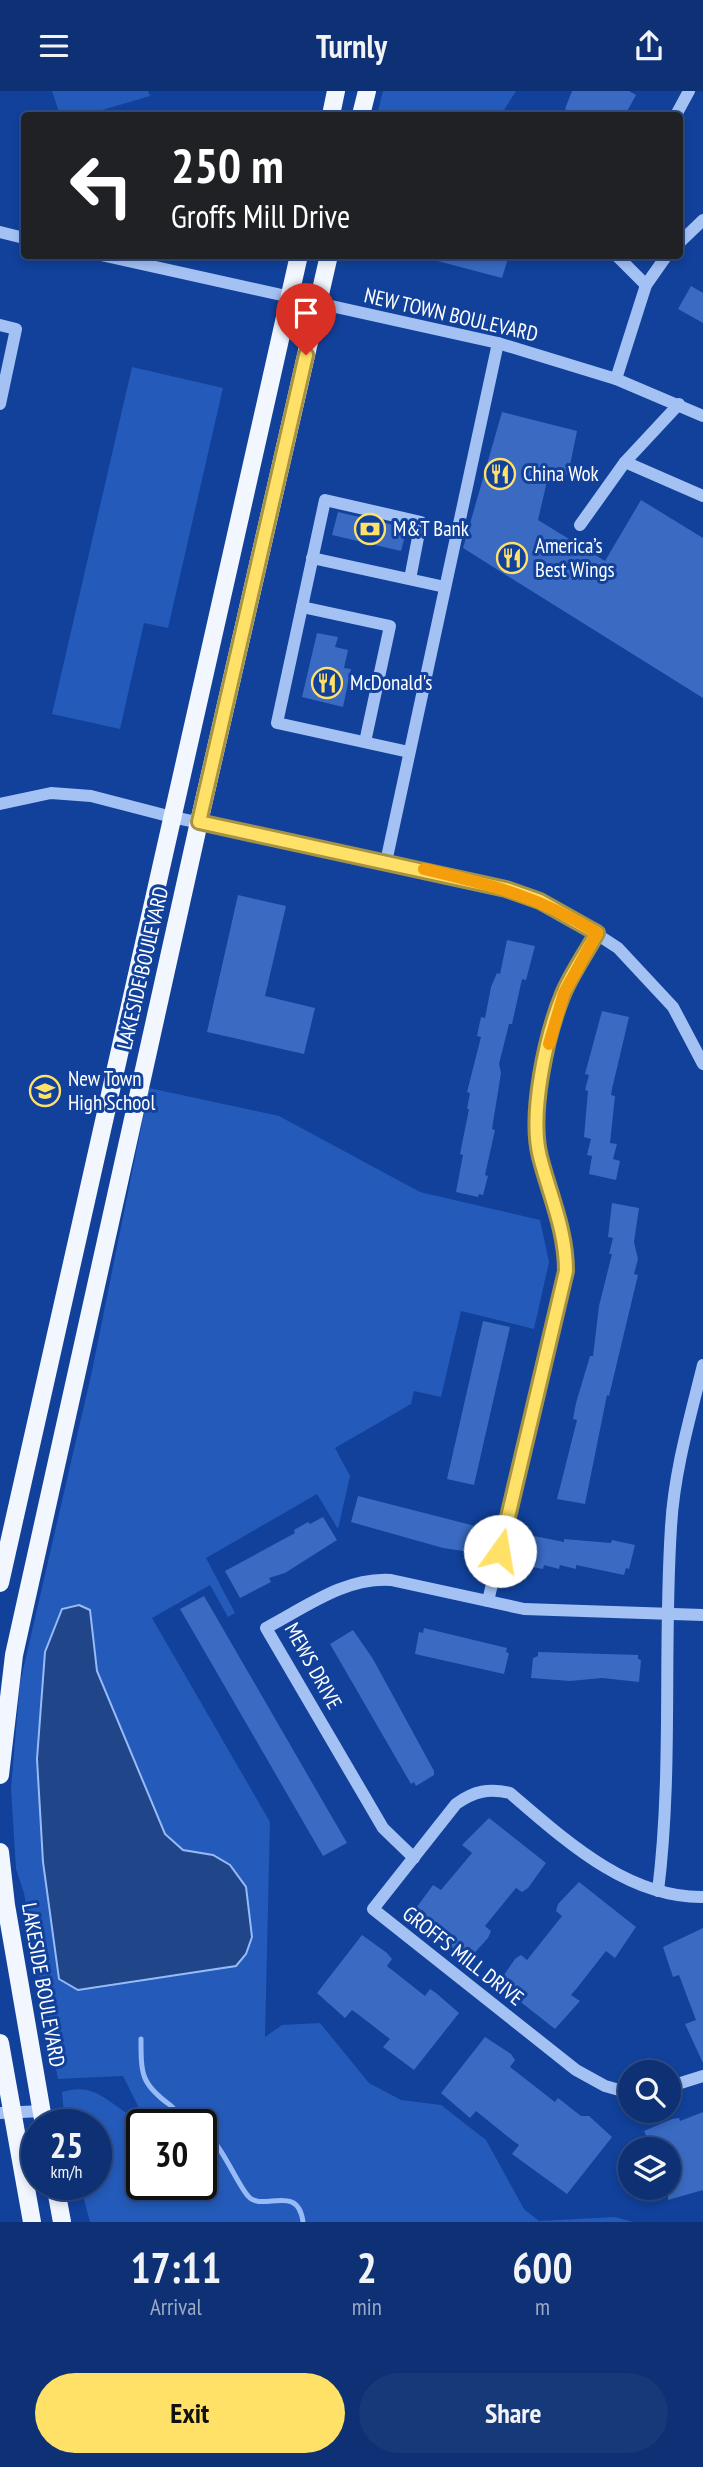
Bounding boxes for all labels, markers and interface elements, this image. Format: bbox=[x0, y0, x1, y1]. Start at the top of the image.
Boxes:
text: Turnly bbox=[316, 25, 387, 67]
icon: menu bbox=[35, 27, 73, 65]
icon: share bbox=[630, 27, 668, 65]
text: 250 m bbox=[171, 133, 284, 197]
icon: left bbox=[56, 140, 147, 231]
text: Groffs Mill Drive bbox=[171, 195, 350, 237]
street label: NEW TOWN BOULEVARD bbox=[362, 281, 541, 348]
pin bbox=[276, 283, 336, 355]
icon: arrive bbox=[287, 294, 325, 332]
restaurant icon: China Wok bbox=[483, 457, 517, 491]
place label: China Wok bbox=[523, 460, 599, 487]
bank icon: M&T Bank bbox=[353, 512, 387, 546]
place label: M&T Bank bbox=[393, 515, 469, 542]
place label: America’s Best Wings bbox=[535, 532, 615, 583]
restaurant icon: America’s Best Wings bbox=[495, 541, 529, 575]
restaurant icon: McDonald's bbox=[310, 666, 344, 700]
place label: McDonald's bbox=[350, 669, 432, 696]
street label: LAKESIDE BOULEVARD bbox=[111, 884, 174, 1052]
place label: New Town High School bbox=[68, 1065, 155, 1116]
school or university icon: New Town High School bbox=[28, 1074, 62, 1108]
position arrow bbox=[463, 1514, 537, 1588]
street label: MEWS DRIVE bbox=[279, 1618, 348, 1714]
street label: GROFFS MILL DRIVE bbox=[397, 1900, 529, 2011]
street label: LAKESIDE BOULEVARD bbox=[16, 1901, 71, 2069]
map controls bbox=[618, 2060, 681, 2200]
button: search bbox=[618, 2060, 681, 2123]
speed limit sign: 30 bbox=[126, 2109, 217, 2200]
text: 25 bbox=[50, 2122, 83, 2168]
button: layers bbox=[618, 2137, 681, 2200]
text: km/h bbox=[51, 2160, 82, 2183]
text: 17:11 bbox=[130, 2240, 221, 2295]
text: 2 bbox=[357, 2240, 377, 2295]
text: 600 bbox=[512, 2240, 573, 2295]
text: Arrival bbox=[150, 2292, 202, 2321]
text: min bbox=[352, 2292, 382, 2321]
text: m bbox=[535, 2292, 550, 2321]
button: Exit bbox=[35, 2373, 345, 2453]
button: Share bbox=[359, 2373, 668, 2453]

